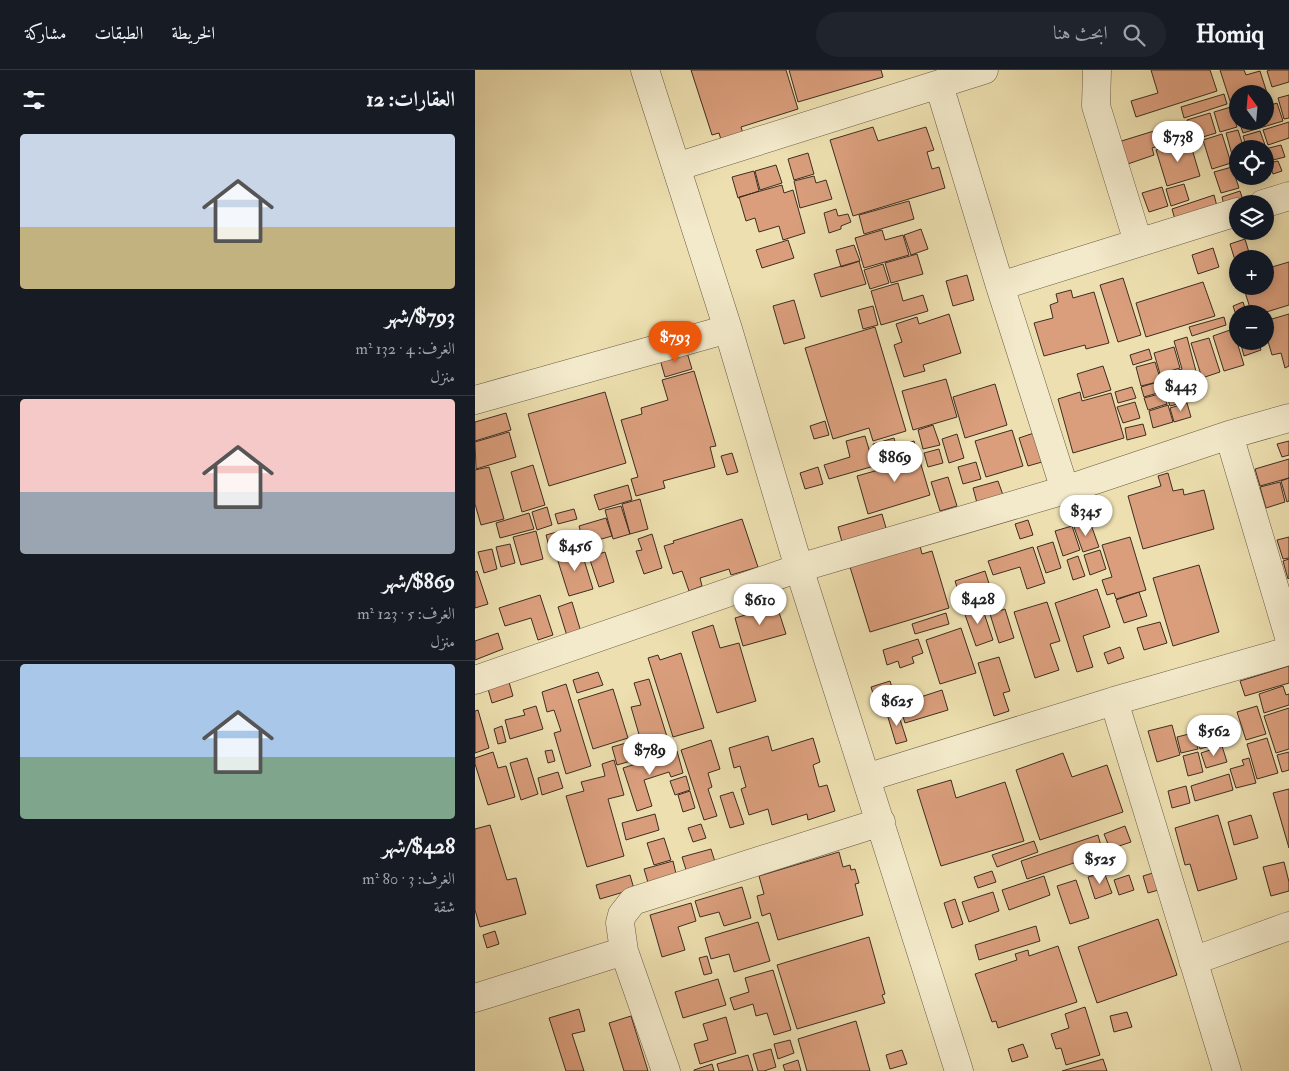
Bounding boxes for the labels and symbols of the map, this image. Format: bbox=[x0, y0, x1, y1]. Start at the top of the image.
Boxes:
north arrow bbox=[1229, 85, 1274, 130]
pin: $738 bbox=[1148, 121, 1208, 163]
pin: $793 bbox=[645, 320, 705, 363]
pin: $443 bbox=[1151, 370, 1211, 412]
pin: $869 bbox=[865, 440, 925, 483]
pin: $345 bbox=[1056, 494, 1116, 537]
pin: $456 bbox=[545, 530, 605, 572]
pin: $428 bbox=[948, 582, 1008, 625]
pin: $610 bbox=[730, 584, 790, 626]
pin: $625 bbox=[867, 684, 927, 727]
pin: $562 bbox=[1184, 714, 1244, 757]
pin: $789 bbox=[620, 734, 680, 776]
pin: $525 bbox=[1070, 842, 1130, 885]

